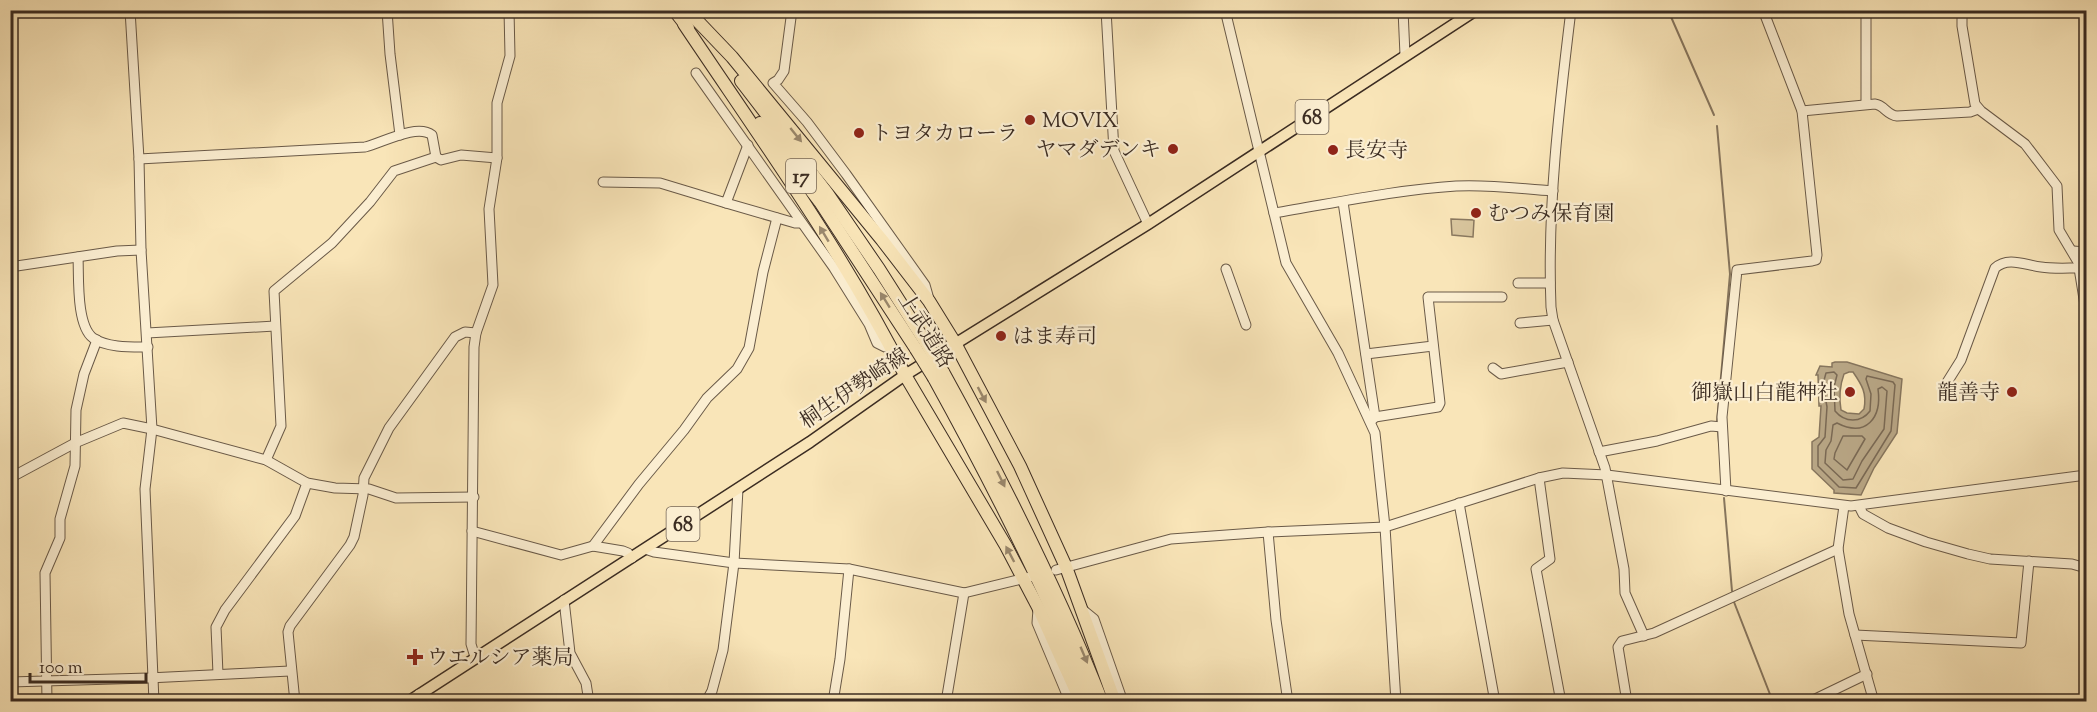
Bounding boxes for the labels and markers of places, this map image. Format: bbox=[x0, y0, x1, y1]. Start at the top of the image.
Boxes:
place label: MOVIX bbox=[1042, 107, 1118, 137]
marker: MOVIX bbox=[1023, 113, 1037, 127]
place label: トヨタカローラ bbox=[871, 120, 1018, 150]
marker: トヨタカローラ bbox=[852, 126, 866, 140]
place label: ヤマダデンキ bbox=[1035, 136, 1161, 166]
place label: 長安寺 bbox=[1345, 137, 1408, 167]
marker: ヤマダデンキ bbox=[1166, 142, 1180, 156]
marker: 長安寺 bbox=[1326, 143, 1340, 157]
place label: むつみ保育園 bbox=[1488, 200, 1614, 230]
marker: むつみ保育園 bbox=[1469, 206, 1483, 220]
place label: はま寿司 bbox=[1013, 323, 1097, 353]
marker: はま寿司 bbox=[994, 329, 1008, 343]
place label: 御嶽山白龍神社 bbox=[1691, 379, 1838, 409]
place label: 龍善寺 bbox=[1937, 379, 2000, 409]
marker: 御嶽山白龍神社 bbox=[1843, 385, 1857, 399]
marker: 龍善寺 bbox=[2005, 385, 2019, 399]
place label: ウエルシア薬局 bbox=[427, 644, 573, 674]
marker: ウエルシア薬局 bbox=[408, 650, 422, 664]

